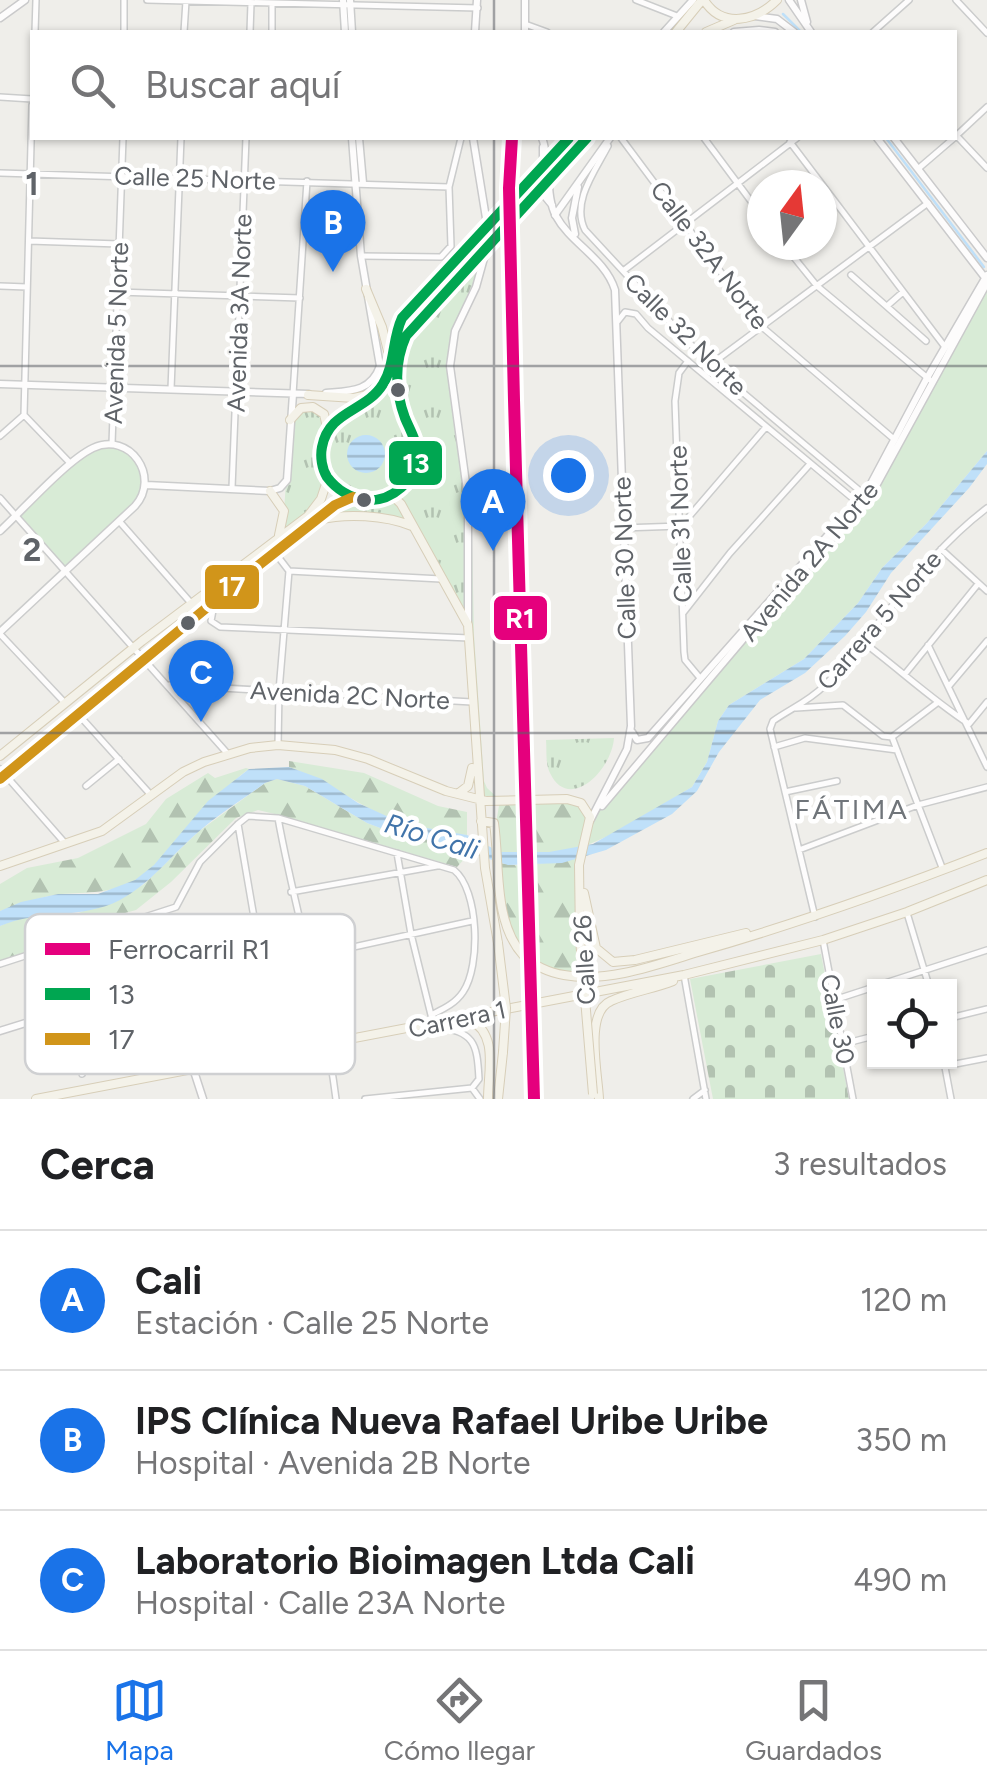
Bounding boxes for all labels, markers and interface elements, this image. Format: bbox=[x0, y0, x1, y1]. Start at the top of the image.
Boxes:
search box bbox=[30, 30, 957, 140]
icon: search bbox=[65, 58, 120, 113]
text: Buscar aquí bbox=[145, 62, 341, 108]
street label: Calle 25 Norte bbox=[114, 160, 276, 196]
text: 1 bbox=[25, 165, 39, 203]
north arrow bbox=[747, 170, 837, 260]
street label: Calle 32A Norte bbox=[645, 175, 775, 335]
pin: B bbox=[300, 190, 366, 272]
street label: Avenida 3A Norte bbox=[221, 213, 257, 413]
street label: Avenida 5 Norte bbox=[98, 241, 134, 425]
street label: Calle 32 Norte bbox=[619, 267, 753, 401]
unlabelled marker bbox=[388, 380, 408, 400]
line badge: 13 bbox=[387, 439, 444, 487]
street label: Calle 31 Norte bbox=[662, 445, 698, 603]
text: 13 bbox=[402, 446, 430, 480]
your location bbox=[543, 450, 594, 501]
pin: A bbox=[460, 468, 526, 551]
street label: Avenida 2A Norte bbox=[734, 475, 884, 647]
street label: Calle 30 Norte bbox=[606, 476, 642, 640]
unlabelled marker bbox=[354, 490, 374, 510]
text: 2 bbox=[23, 531, 41, 569]
street label: Carrera 5 Norte bbox=[810, 544, 948, 696]
line badge: 17 bbox=[203, 563, 261, 611]
text: 17 bbox=[218, 569, 246, 603]
line badge: R1 bbox=[492, 594, 549, 642]
text: R1 bbox=[505, 601, 535, 635]
unlabelled marker bbox=[178, 613, 198, 633]
pin: C bbox=[168, 640, 234, 722]
street label: Avenida 2C Norte bbox=[249, 675, 451, 715]
district label: FÁTIMA bbox=[795, 792, 909, 826]
water label: Río Cali bbox=[381, 806, 484, 867]
legend bbox=[25, 914, 355, 1074]
street label: Calle 26 bbox=[567, 914, 601, 1006]
text: Ferrocarril R1 bbox=[108, 932, 271, 966]
street label: Calle 30 bbox=[815, 971, 861, 1067]
text: 13 bbox=[108, 977, 135, 1011]
map controls bbox=[867, 979, 957, 1069]
button: locate bbox=[867, 979, 957, 1069]
street label: Carrera 1 bbox=[405, 994, 509, 1044]
text: 17 bbox=[108, 1022, 135, 1056]
text: Cerca bbox=[40, 1139, 155, 1190]
text: 3 resultados bbox=[773, 1145, 947, 1183]
text: Cali bbox=[135, 1258, 202, 1304]
text: A bbox=[61, 1281, 84, 1319]
text: 120 m bbox=[860, 1281, 947, 1319]
text: Estación · Calle 25 Norte bbox=[135, 1304, 489, 1342]
text: IPS Clínica Nueva Rafael Uribe Uribe bbox=[135, 1398, 768, 1444]
text: B bbox=[63, 1421, 82, 1459]
text: 350 m bbox=[856, 1421, 947, 1459]
text: Hospital · Avenida 2B Norte bbox=[135, 1444, 530, 1482]
text: Laboratorio Bioimagen Ltda Cali bbox=[135, 1538, 695, 1584]
text: C bbox=[61, 1561, 84, 1599]
text: 490 m bbox=[853, 1561, 947, 1599]
text: Hospital · Calle 23A Norte bbox=[135, 1584, 506, 1622]
tab: Mapa bbox=[105, 1673, 174, 1767]
tab: Cómo llegar bbox=[384, 1673, 535, 1767]
tab: Guardados bbox=[745, 1673, 882, 1767]

